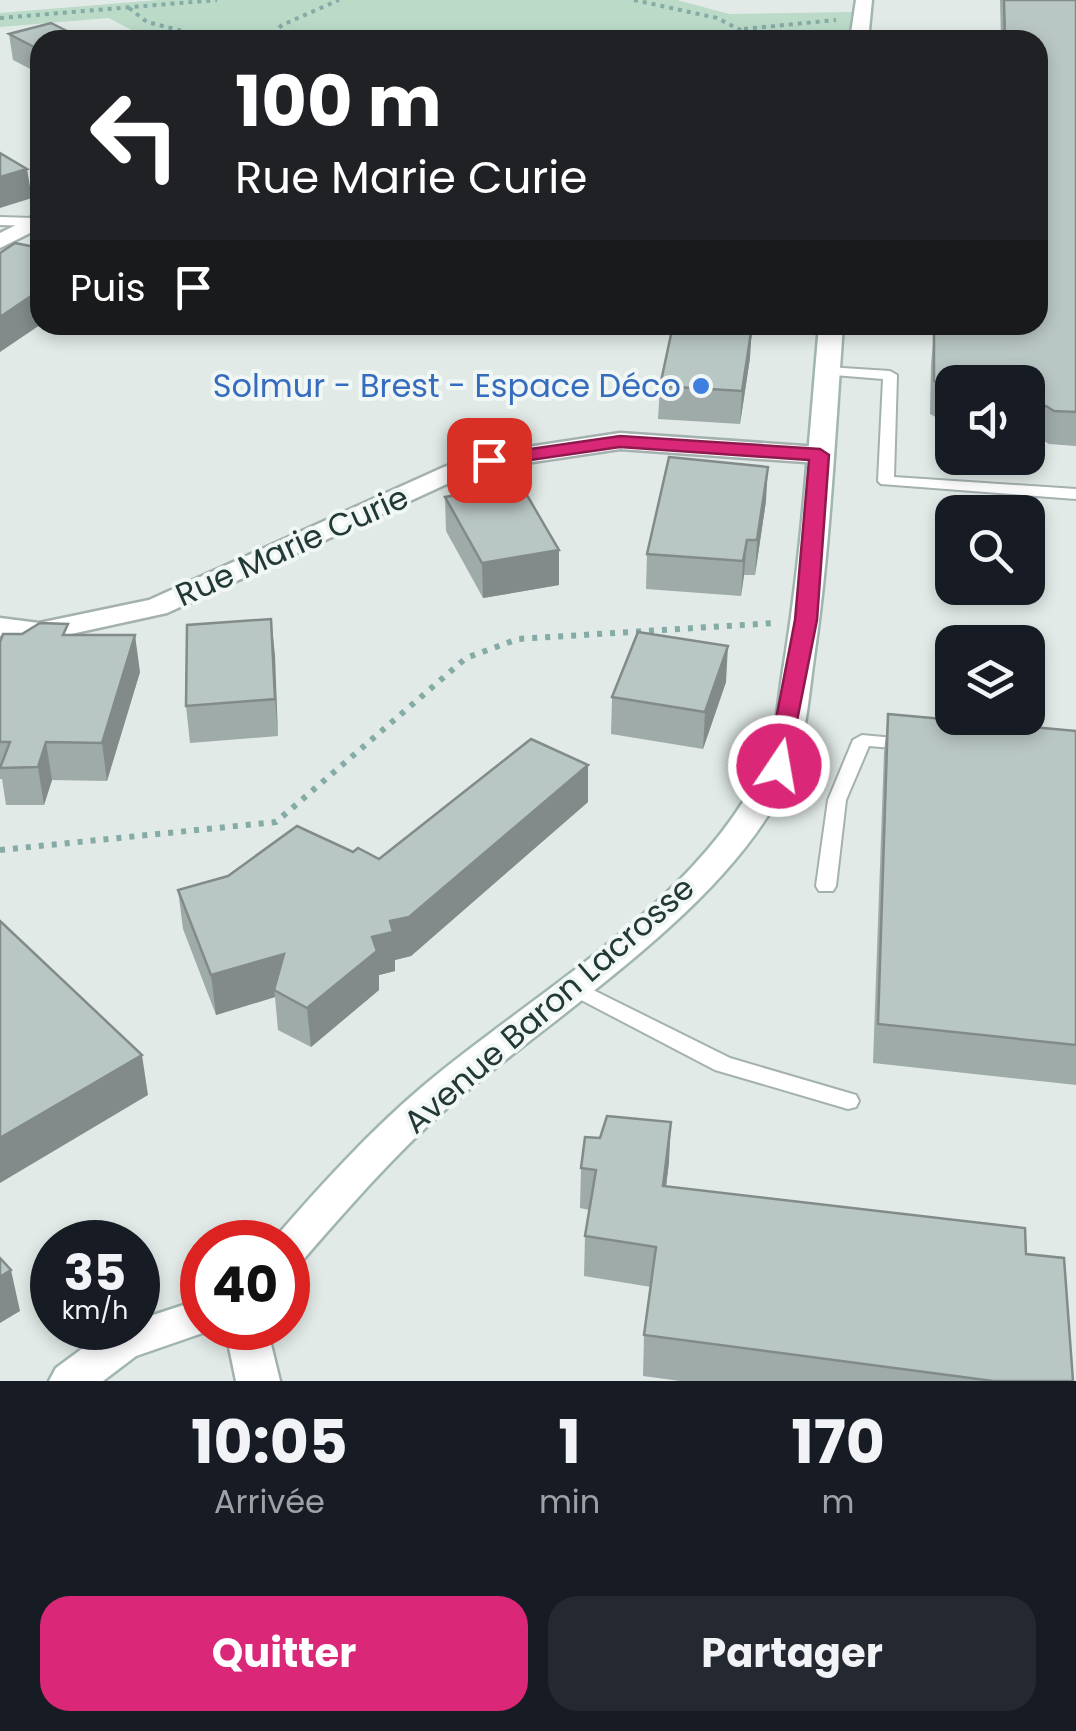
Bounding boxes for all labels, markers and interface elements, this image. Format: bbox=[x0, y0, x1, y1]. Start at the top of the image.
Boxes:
text: 100 m bbox=[235, 52, 442, 151]
icon: left bbox=[70, 70, 200, 200]
text: Rue Marie Curie bbox=[235, 146, 587, 209]
icon: arrive bbox=[166, 260, 221, 315]
text: Puis bbox=[70, 261, 146, 314]
place label: Solmur - Brest - Espace Déco bbox=[213, 363, 681, 408]
map controls bbox=[935, 365, 1045, 735]
button: sound bbox=[935, 365, 1045, 475]
marker: Solmur - Brest - Espace Déco bbox=[690, 375, 712, 397]
pin bbox=[447, 418, 532, 503]
icon: arrive bbox=[462, 433, 517, 488]
street label: Rue Marie Curie bbox=[168, 474, 415, 617]
button: search bbox=[935, 495, 1045, 605]
button: layers bbox=[935, 625, 1045, 735]
position arrow bbox=[727, 714, 831, 818]
street label: Avenue Baron Lacrosse bbox=[394, 866, 704, 1144]
speed limit sign: 40 bbox=[180, 1220, 310, 1350]
text: 35 bbox=[64, 1237, 126, 1308]
text: km/h bbox=[62, 1293, 128, 1328]
text: 10:05 bbox=[191, 1400, 348, 1484]
text: 1 bbox=[558, 1400, 581, 1484]
text: 170 bbox=[791, 1400, 885, 1484]
text: Arrivée bbox=[214, 1479, 325, 1524]
text: min bbox=[539, 1479, 600, 1524]
text: m bbox=[822, 1479, 855, 1524]
button: Quitter bbox=[40, 1596, 528, 1711]
button: Partager bbox=[548, 1596, 1036, 1711]

